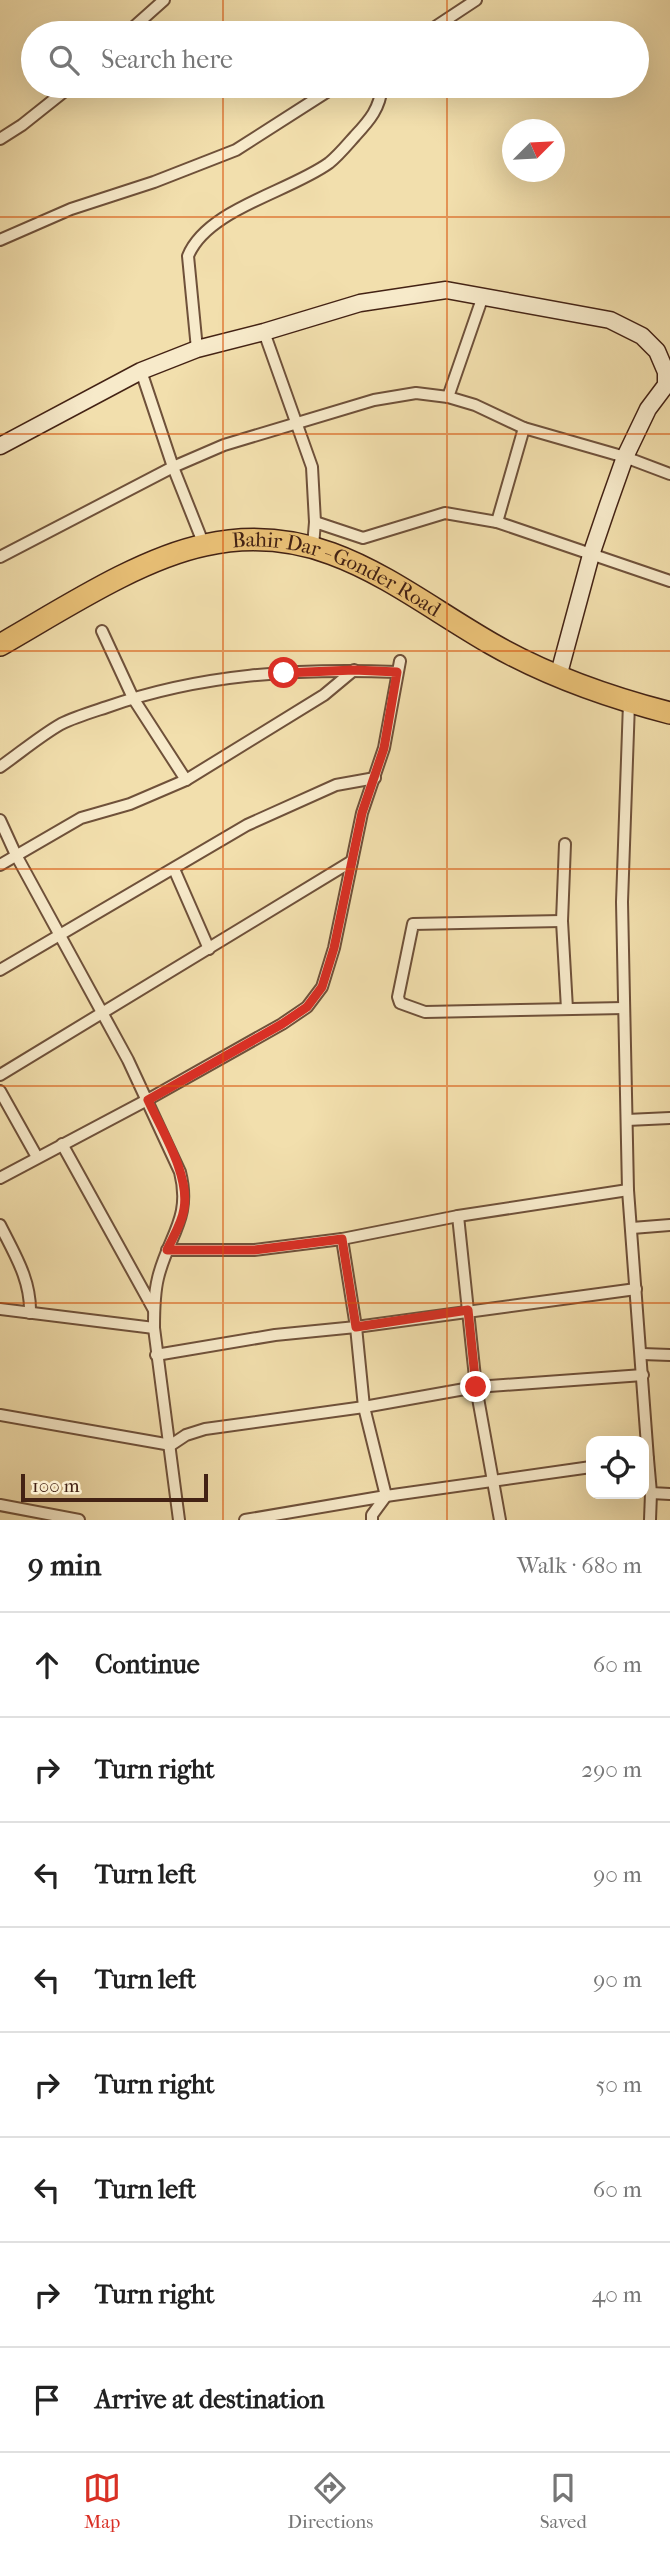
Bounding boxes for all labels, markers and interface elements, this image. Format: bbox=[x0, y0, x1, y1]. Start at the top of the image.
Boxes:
search box bbox=[21, 21, 649, 98]
icon: search bbox=[45, 41, 83, 79]
text: Search here bbox=[101, 44, 233, 75]
north arrow bbox=[502, 119, 565, 182]
street label: Bahir Dar - Gonder Road bbox=[231, 527, 446, 622]
route start bbox=[268, 657, 299, 688]
route end bbox=[460, 1371, 491, 1402]
map controls bbox=[586, 1436, 649, 1499]
button: locate bbox=[586, 1436, 649, 1499]
scale bar bbox=[21, 1471, 208, 1503]
text: 100 m bbox=[32, 1475, 80, 1497]
text: 9 min bbox=[28, 1548, 101, 1583]
text: Walk · 680 m bbox=[517, 1552, 642, 1579]
icon: ahead bbox=[28, 1646, 66, 1684]
text: Continue bbox=[95, 1649, 200, 1680]
text: 60 m bbox=[593, 1651, 642, 1678]
icon: right bbox=[28, 1751, 66, 1789]
text: Turn right bbox=[95, 1754, 215, 1785]
text: 290 m bbox=[581, 1756, 642, 1783]
icon: left bbox=[28, 1856, 66, 1894]
text: Turn left bbox=[95, 1859, 196, 1890]
text: 90 m bbox=[593, 1861, 642, 1888]
icon: left bbox=[28, 1961, 66, 1999]
text: Turn left bbox=[95, 1964, 196, 1995]
text: 90 m bbox=[593, 1966, 642, 1993]
icon: right bbox=[28, 2066, 66, 2104]
text: Turn right bbox=[95, 2069, 215, 2100]
text: 50 m bbox=[595, 2071, 642, 2098]
icon: left bbox=[28, 2171, 66, 2209]
text: Turn left bbox=[95, 2174, 196, 2205]
text: 60 m bbox=[593, 2176, 642, 2203]
icon: right bbox=[28, 2276, 66, 2314]
text: Turn right bbox=[95, 2279, 215, 2310]
text: 40 m bbox=[592, 2281, 642, 2308]
icon: arrive bbox=[28, 2381, 66, 2419]
text: Arrive at destination bbox=[95, 2384, 325, 2415]
tab: Map bbox=[83, 2469, 121, 2533]
tab: Directions bbox=[288, 2469, 373, 2533]
tab: Saved bbox=[540, 2469, 587, 2533]

